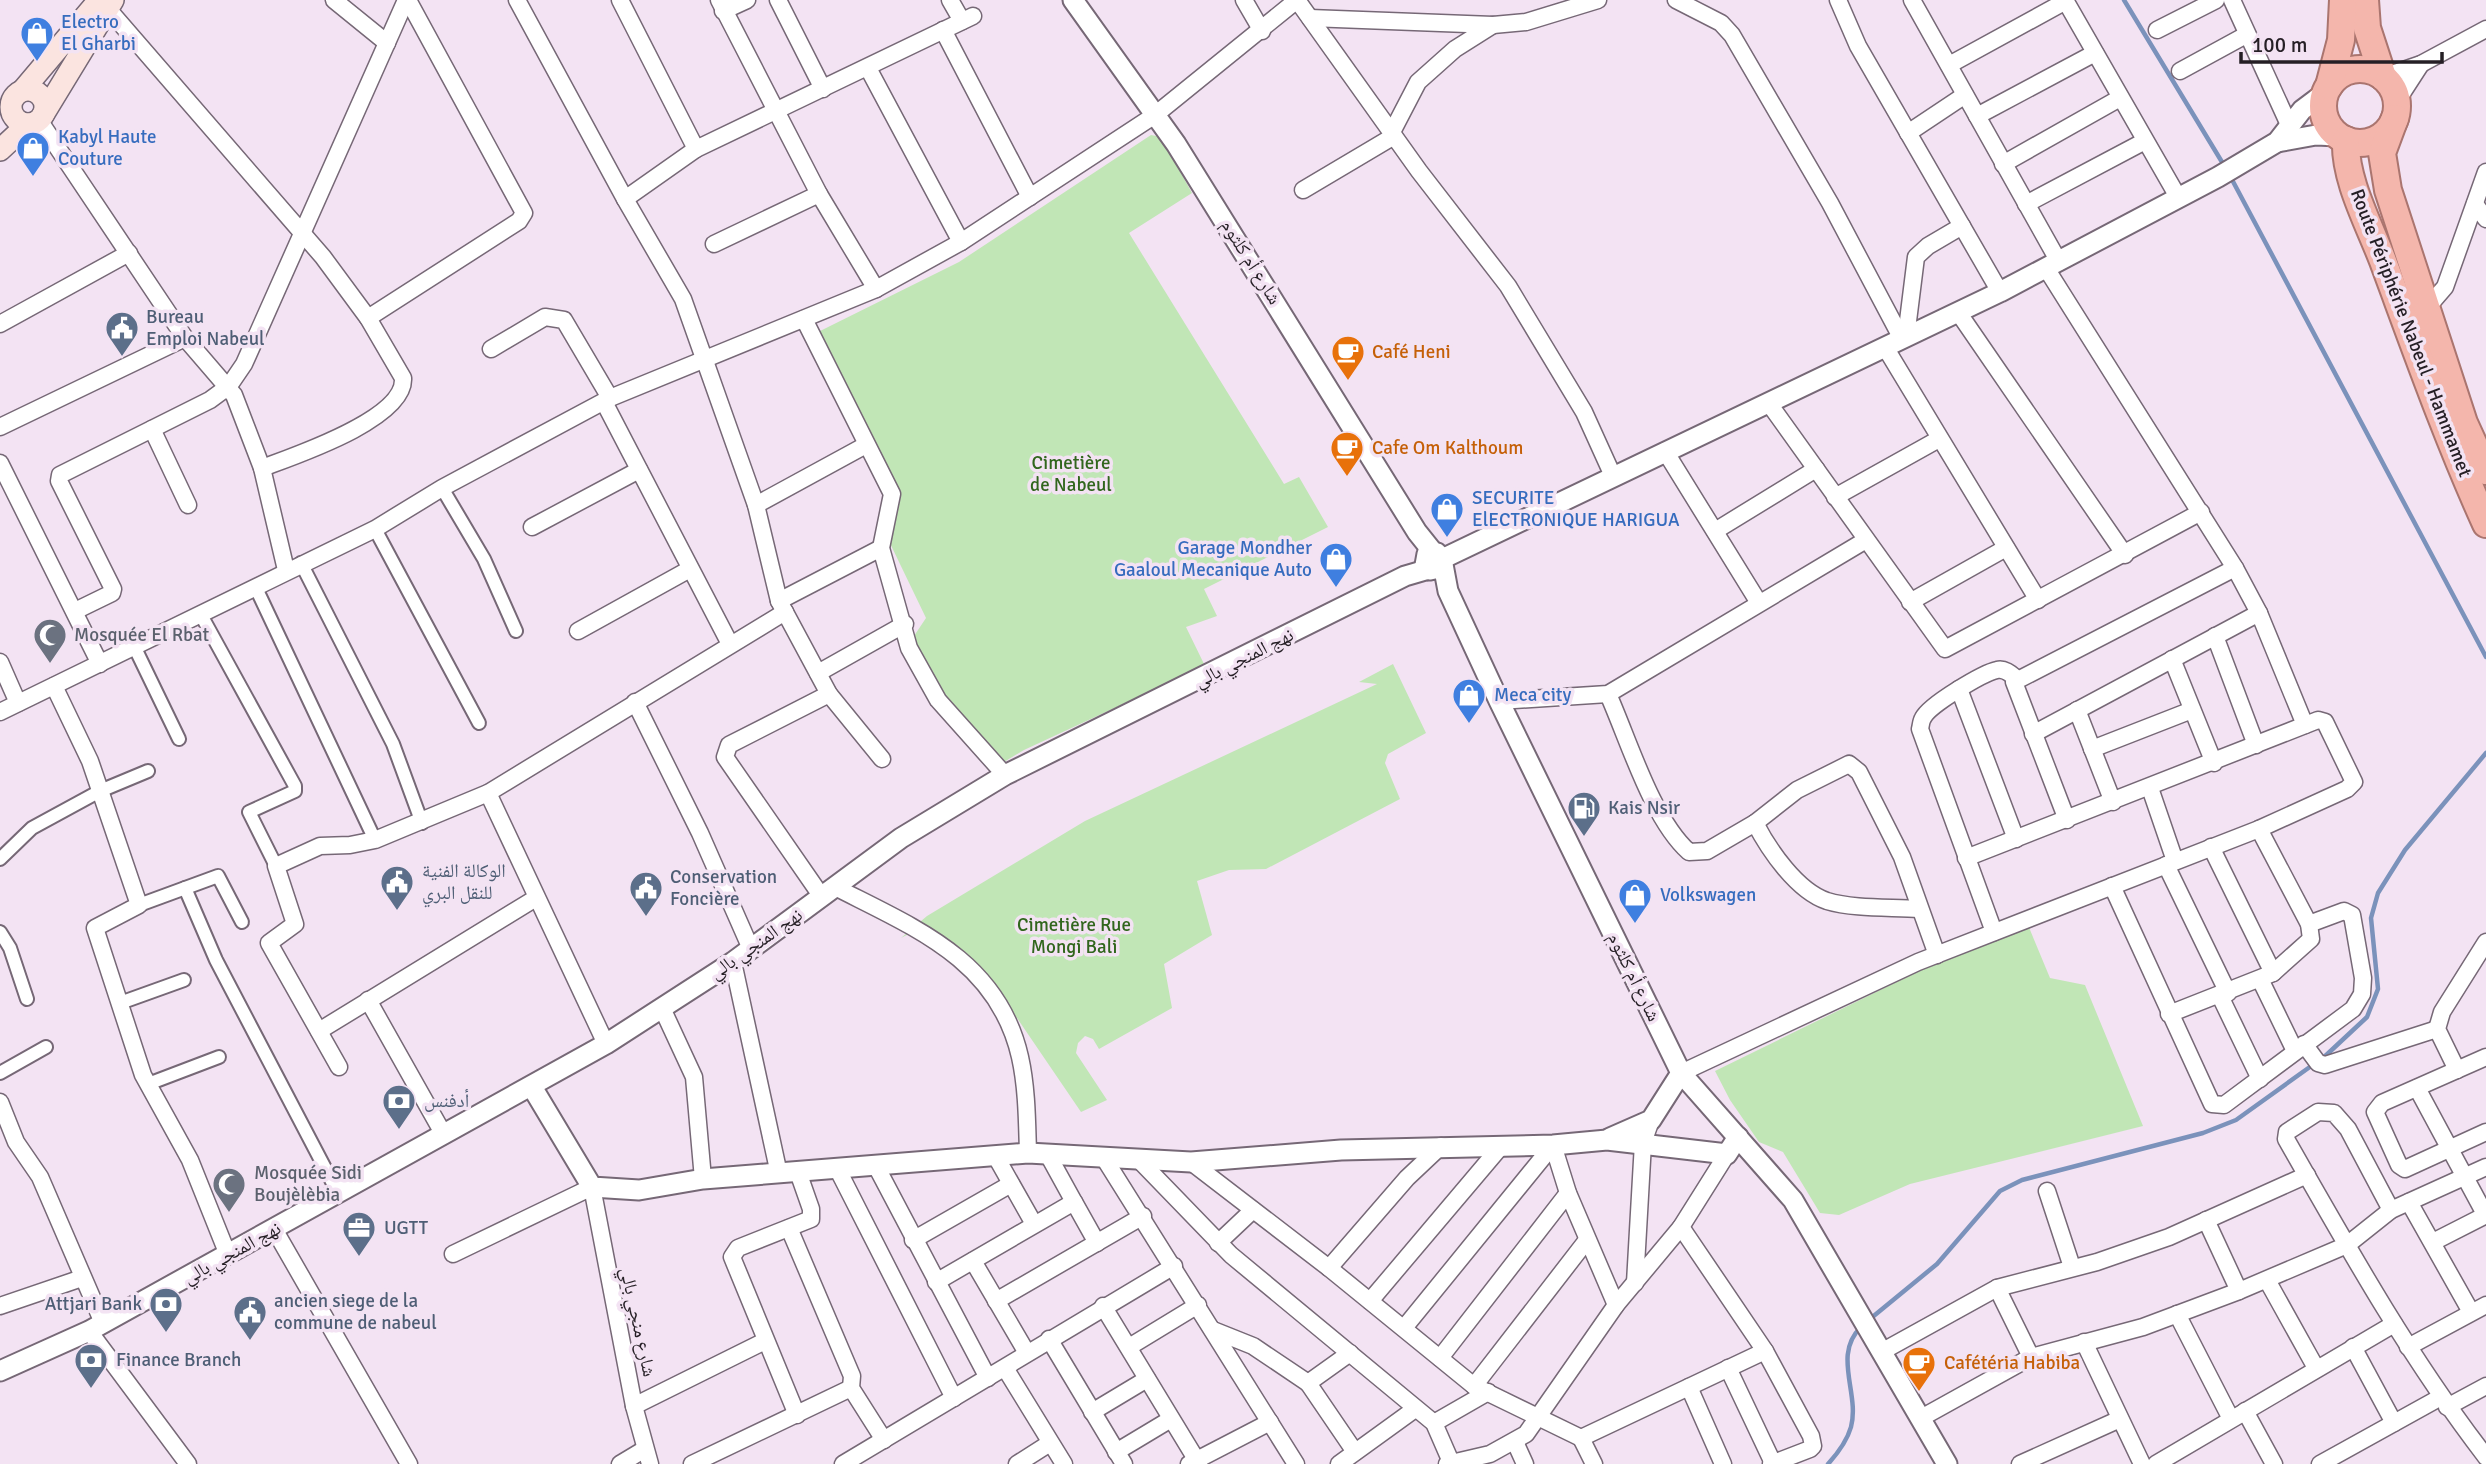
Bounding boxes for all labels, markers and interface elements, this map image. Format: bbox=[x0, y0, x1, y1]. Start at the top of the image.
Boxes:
place label: Electro El Gharbi bbox=[61, 10, 136, 56]
shop icon: Electro El Gharbi bbox=[18, 14, 56, 63]
scale bar bbox=[2241, 21, 2442, 65]
text: 100 m bbox=[2252, 32, 2307, 58]
place label: Kabyl Haute Couture bbox=[58, 125, 156, 171]
shop icon: Kabyl Haute Couture bbox=[14, 129, 52, 178]
street label: Route Périphérie Nabeul - Hammamet bbox=[2345, 186, 2477, 481]
street label: شارع أم كلثوم bbox=[1215, 215, 1287, 310]
place label: Bureau Emploi Nabeul bbox=[146, 305, 265, 351]
public building icon: Bureau Emploi Nabeul bbox=[103, 309, 141, 358]
cafe icon: Café Heni bbox=[1329, 333, 1367, 382]
place label: Café Heni bbox=[1372, 340, 1451, 364]
cafe icon: Cafe Om Kalthoum bbox=[1328, 429, 1366, 478]
place label: Cafe Om Kalthoum bbox=[1372, 436, 1523, 460]
park label: Cimetière de Nabeul bbox=[1030, 451, 1112, 497]
place label: SECURITE ElECTRONIQUE HARIGUA bbox=[1472, 486, 1680, 532]
shop icon: SECURITE ElECTRONIQUE HARIGUA bbox=[1428, 490, 1466, 539]
place label: Garage Mondher Gaaloul Mecanique Auto bbox=[1114, 536, 1312, 582]
shop icon: Garage Mondher Gaaloul Mecanique Auto bbox=[1317, 540, 1355, 589]
mosque icon: Mosquée El Rbat bbox=[31, 616, 69, 665]
place label: Mosquée El Rbat bbox=[74, 623, 210, 647]
street label: نهج المنجي بالي bbox=[1190, 623, 1299, 696]
shop icon: Meca city bbox=[1450, 676, 1488, 725]
place label: Meca city bbox=[1494, 683, 1572, 707]
fuel station icon: Kais Nsir bbox=[1565, 789, 1603, 838]
place label: Kais Nsir bbox=[1608, 796, 1680, 820]
place label: الوكالة الفنية للنقل البري bbox=[422, 859, 506, 908]
public building icon: الوكالة الفنية للنقل البري bbox=[378, 863, 416, 912]
place label: Conservation Foncière bbox=[670, 865, 777, 911]
public building icon: Conservation Foncière bbox=[627, 869, 665, 918]
shop icon: Volkswagen bbox=[1616, 876, 1654, 925]
place label: Volkswagen bbox=[1660, 883, 1756, 907]
street label: نهج المنجي بالي bbox=[705, 903, 809, 987]
park label: Cimetière Rue Mongi Bali bbox=[1017, 913, 1131, 959]
street label: شارع أم كلثوم bbox=[1601, 929, 1666, 1026]
bank icon: أدفنس bbox=[380, 1082, 418, 1131]
place label: أدفنس bbox=[424, 1089, 469, 1113]
place label: Mosquée Sidi Boujèlèbia bbox=[254, 1161, 362, 1207]
mosque icon: Mosquée Sidi Boujèlèbia bbox=[210, 1165, 248, 1214]
office icon: UGTT bbox=[340, 1209, 378, 1258]
street label: نهج المنجي بالي bbox=[179, 1216, 287, 1292]
place label: UGTT bbox=[384, 1216, 429, 1240]
street label: شارع منجي بالي bbox=[612, 1265, 661, 1380]
bank icon: Attjari Bank bbox=[147, 1285, 185, 1334]
place label: ancien siege de la commune de nabeul bbox=[274, 1289, 437, 1335]
place label: Attjari Bank bbox=[45, 1292, 142, 1316]
public building icon: ancien siege de la commune de nabeul bbox=[231, 1293, 269, 1342]
bank icon: Finance Branch bbox=[72, 1341, 110, 1390]
cafe icon: Cafétéria Habiba bbox=[1900, 1344, 1938, 1393]
place label: Finance Branch bbox=[116, 1348, 241, 1372]
place label: Cafétéria Habiba bbox=[1944, 1351, 2080, 1375]

